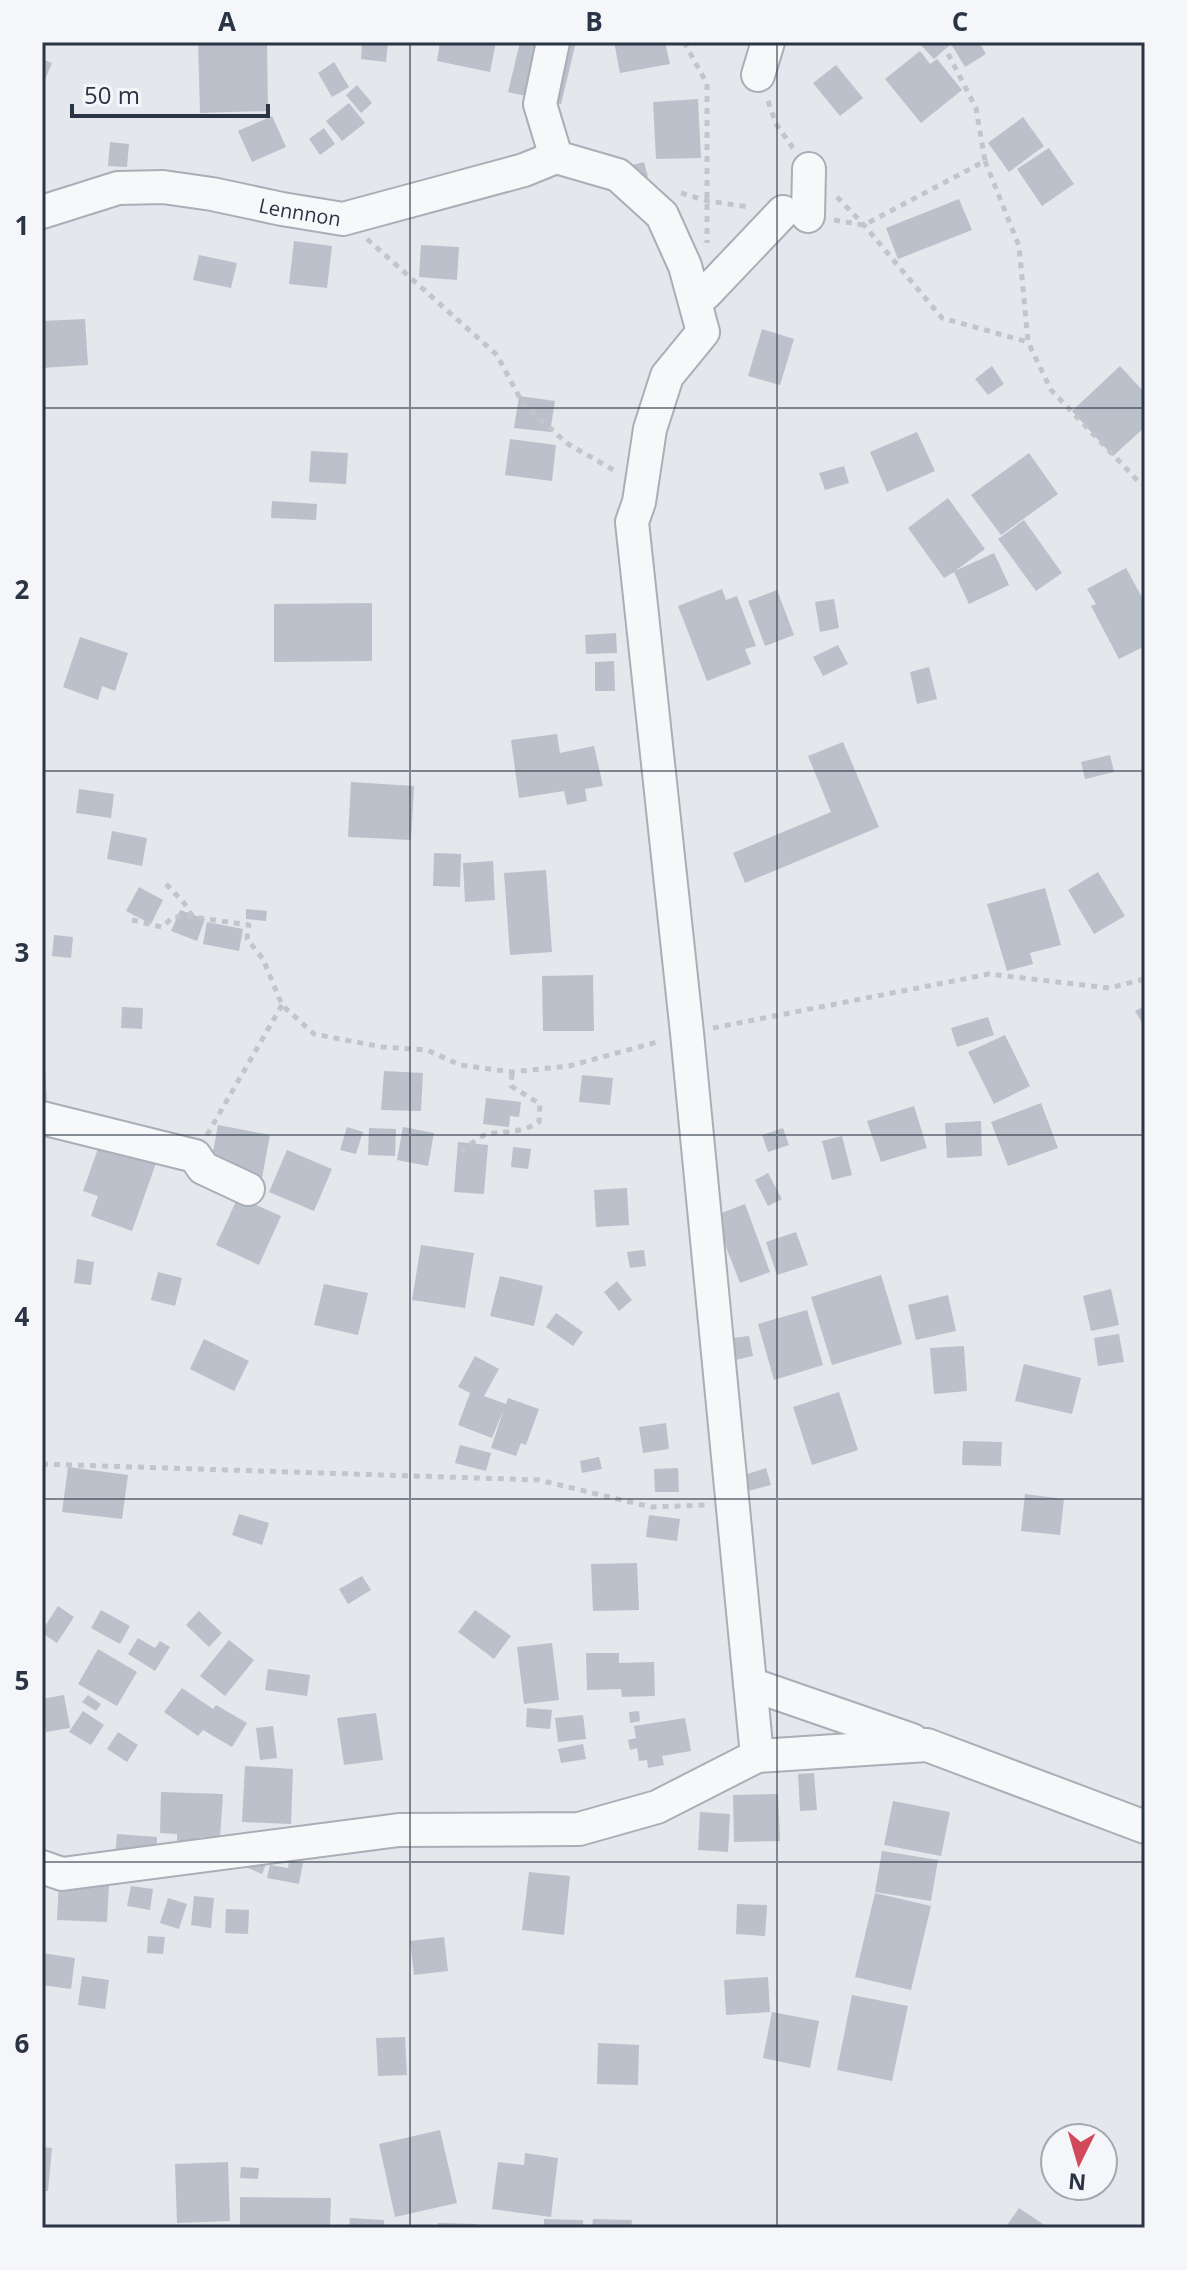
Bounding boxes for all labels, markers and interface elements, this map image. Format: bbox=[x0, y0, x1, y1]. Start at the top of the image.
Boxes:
text: A bbox=[218, 3, 236, 39]
text: B bbox=[585, 3, 603, 39]
text: C bbox=[952, 3, 968, 39]
scale bar bbox=[72, 68, 268, 118]
text: 50 m bbox=[84, 78, 140, 111]
street label: Lennnon bbox=[256, 191, 343, 232]
text: 1 bbox=[15, 207, 29, 243]
text: 2 bbox=[15, 571, 30, 607]
text: 3 bbox=[15, 934, 29, 970]
text: 4 bbox=[15, 1298, 30, 1334]
text: 5 bbox=[15, 1662, 29, 1698]
text: 6 bbox=[15, 2025, 30, 2061]
north arrow bbox=[1039, 2122, 1119, 2202]
text: N bbox=[1067, 2167, 1087, 2199]

